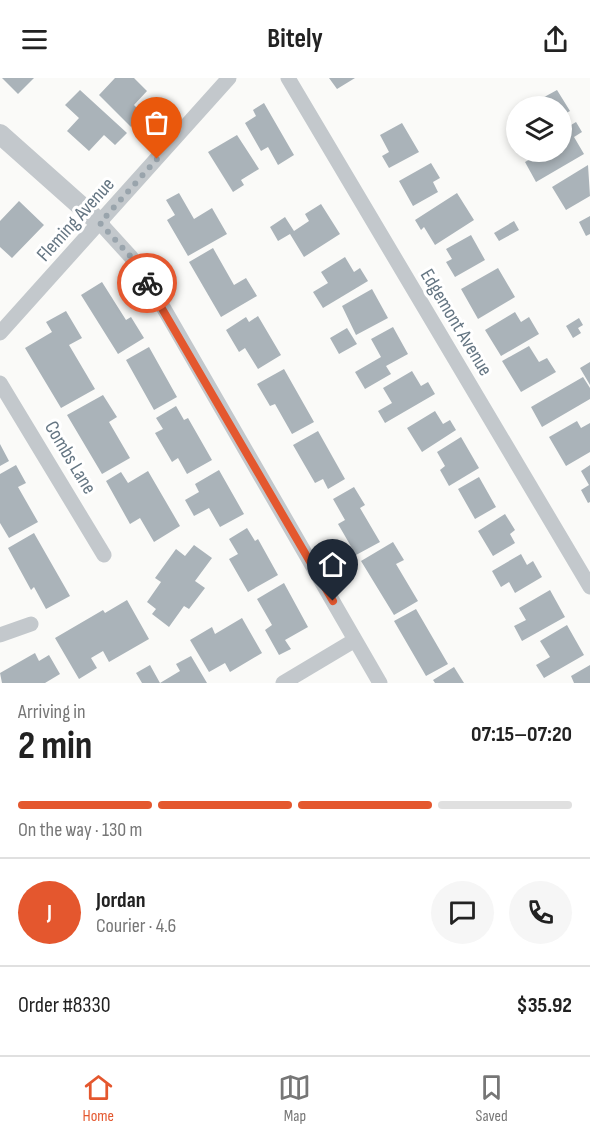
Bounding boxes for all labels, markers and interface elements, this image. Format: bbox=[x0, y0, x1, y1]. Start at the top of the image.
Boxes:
icon: menu bbox=[18, 23, 51, 56]
text: Bitely bbox=[267, 23, 323, 55]
icon: share bbox=[539, 23, 572, 56]
map controls bbox=[506, 96, 572, 162]
button: layers bbox=[506, 96, 572, 162]
pin bbox=[131, 97, 182, 159]
icon: bag bbox=[140, 106, 173, 139]
street label: Fleming Avenue bbox=[32, 173, 120, 267]
courier bbox=[117, 253, 177, 313]
street label: Edgemont Avenue bbox=[415, 265, 497, 380]
icon: bike bbox=[131, 267, 164, 300]
street label: Combs Lane bbox=[39, 417, 101, 498]
pin bbox=[307, 539, 358, 601]
icon: home bbox=[316, 548, 349, 581]
text: Arriving in bbox=[18, 700, 86, 724]
text: 07:15–07:20 bbox=[471, 721, 572, 748]
text: 2 min bbox=[18, 723, 92, 770]
text: On the way · 130 m bbox=[18, 818, 142, 842]
button: chat bbox=[431, 881, 494, 944]
button: phone bbox=[509, 881, 572, 944]
text: Jordan bbox=[96, 887, 145, 914]
text: J bbox=[47, 899, 52, 926]
text: Courier · 4.6 bbox=[96, 914, 176, 938]
text: Order #8330 bbox=[18, 992, 111, 1019]
text: $35.92 bbox=[516, 992, 572, 1019]
tab: Home bbox=[82, 1071, 115, 1126]
tab: Map bbox=[278, 1071, 311, 1126]
tab: Saved bbox=[475, 1071, 508, 1126]

